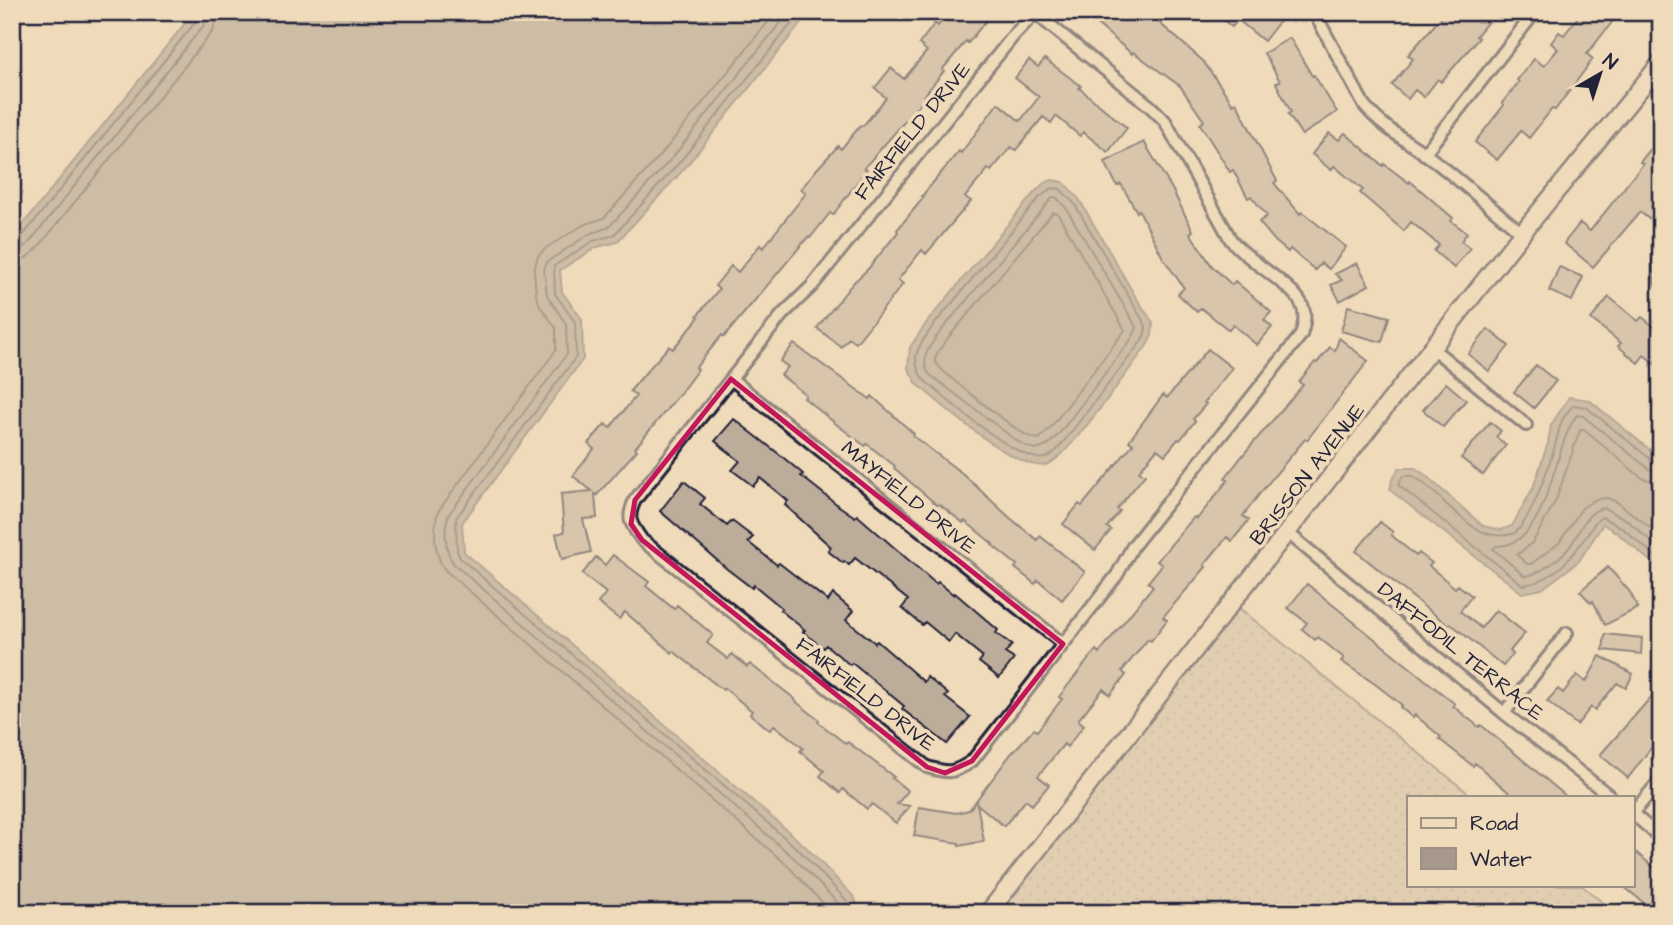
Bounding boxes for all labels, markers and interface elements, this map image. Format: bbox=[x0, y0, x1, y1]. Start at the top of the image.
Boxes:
north arrow bbox=[1564, 38, 1634, 108]
text: N bbox=[1597, 48, 1623, 76]
street label: FAIRFIELD DRIVE bbox=[848, 56, 978, 207]
street label: BRISSON AVENUE bbox=[1243, 397, 1372, 551]
street label: MAYFIELD DRIVE bbox=[835, 434, 983, 561]
street label: DAFFODIL TERRACE bbox=[1371, 575, 1550, 728]
street label: FAIRFIELD DRIVE bbox=[790, 631, 942, 759]
legend bbox=[1407, 796, 1634, 886]
text: Road bbox=[1470, 809, 1518, 838]
text: Water bbox=[1470, 845, 1532, 874]

